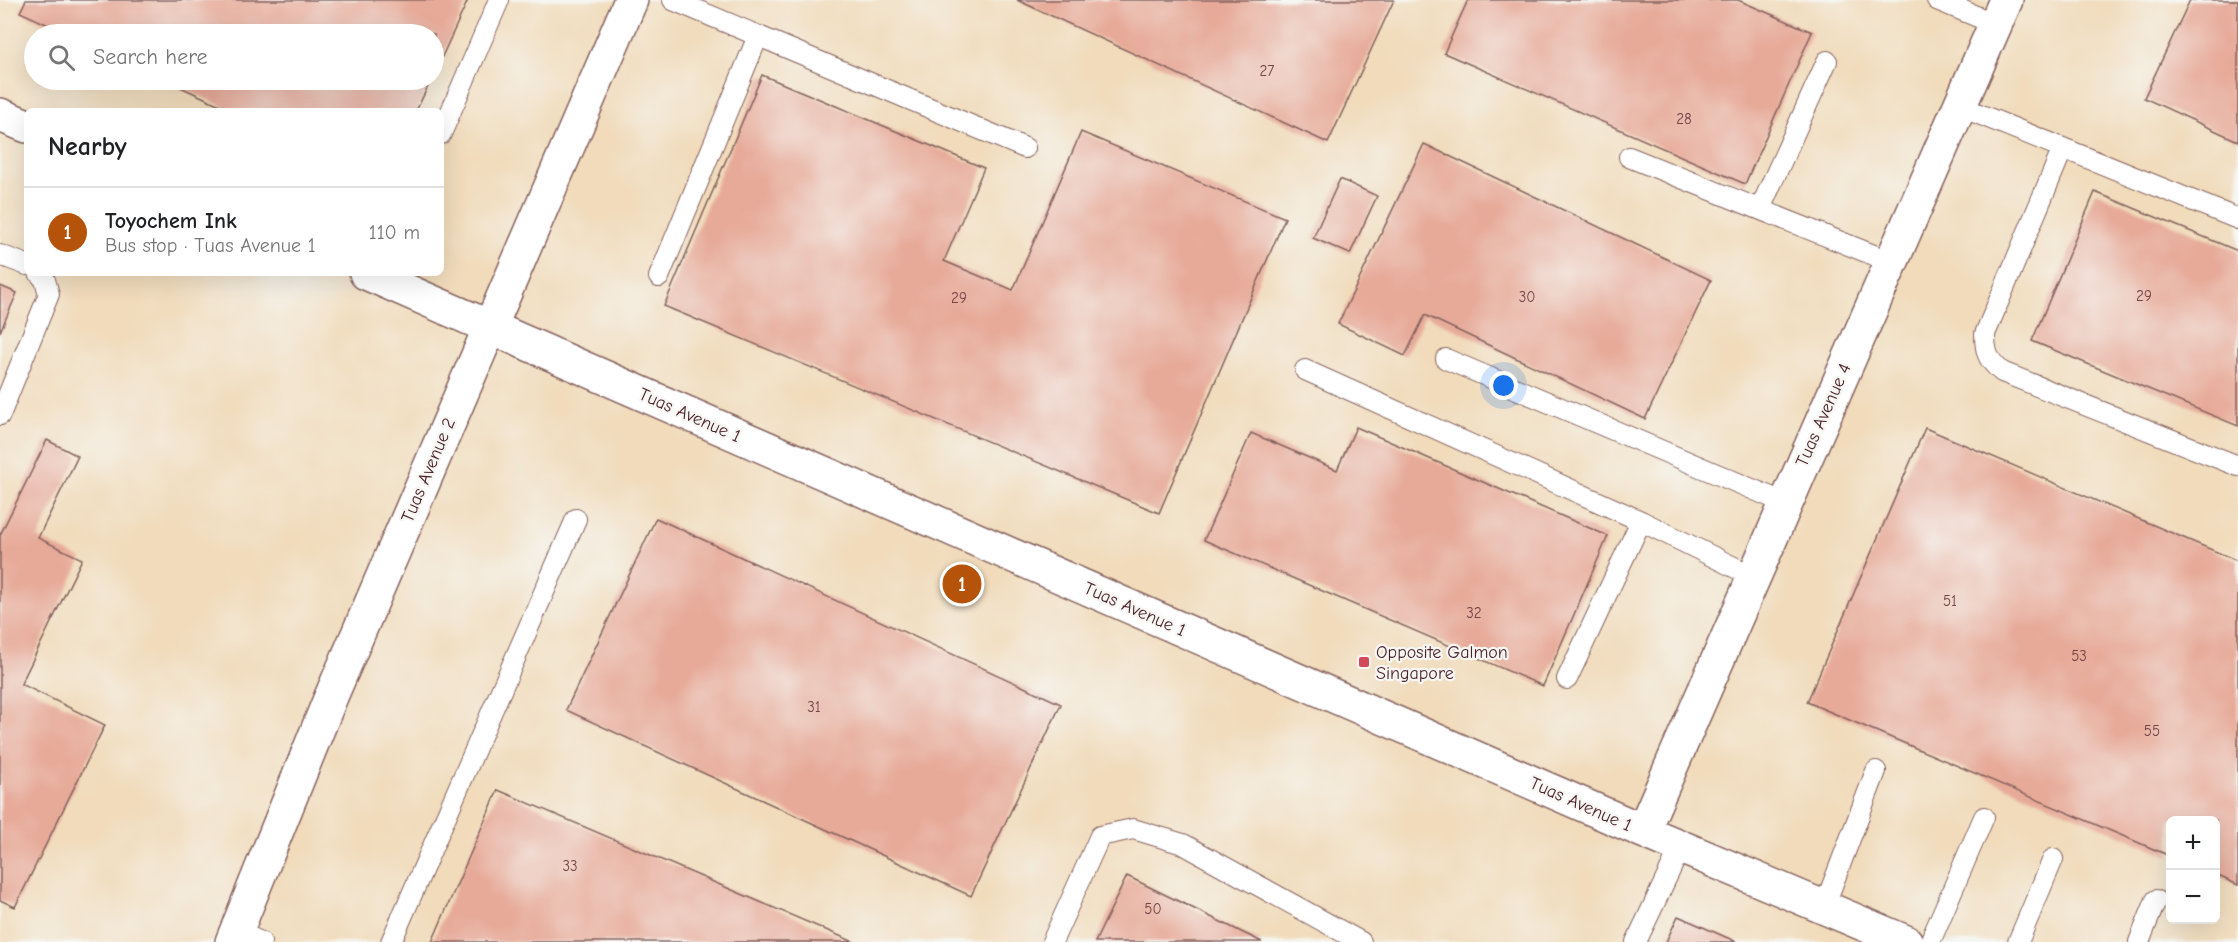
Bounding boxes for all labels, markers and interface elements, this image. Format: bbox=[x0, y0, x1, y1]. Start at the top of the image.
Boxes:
search box bbox=[24, 24, 444, 90]
icon: search bbox=[45, 41, 78, 74]
text: Search here bbox=[93, 44, 208, 70]
house number: 27 bbox=[1260, 62, 1274, 80]
house number: 28 bbox=[1676, 110, 1692, 128]
text: Nearby bbox=[48, 132, 127, 162]
text: Toyochem Ink bbox=[105, 208, 237, 234]
text: 1 bbox=[64, 221, 71, 244]
text: 110 m bbox=[369, 221, 420, 244]
text: Bus stop · Tuas Avenue 1 bbox=[105, 234, 316, 257]
house number: 29 bbox=[2136, 287, 2152, 305]
house number: 30 bbox=[1519, 288, 1535, 306]
house number: 29 bbox=[951, 289, 967, 307]
street label: Tuas Avenue 4 bbox=[1791, 360, 1856, 470]
your location bbox=[1489, 371, 1518, 400]
street label: Tuas Avenue 1 bbox=[636, 384, 744, 447]
street label: Tuas Avenue 2 bbox=[397, 415, 460, 526]
pin: 1 bbox=[942, 562, 982, 606]
street label: Tuas Avenue 1 bbox=[1081, 578, 1189, 641]
house number: 51 bbox=[1943, 592, 1957, 610]
house number: 32 bbox=[1466, 604, 1482, 622]
place label: Opposite Galmon Singapore bbox=[1376, 642, 1508, 684]
house number: 53 bbox=[2071, 647, 2087, 665]
marker: Opposite Galmon Singapore bbox=[1357, 655, 1371, 669]
house number: 31 bbox=[807, 698, 821, 716]
house number: 55 bbox=[2144, 722, 2160, 740]
street label: Tuas Avenue 1 bbox=[1527, 773, 1635, 836]
map controls bbox=[2166, 816, 2220, 924]
button: + bbox=[2166, 816, 2220, 870]
house number: 33 bbox=[562, 857, 578, 875]
button: − bbox=[2166, 870, 2220, 924]
house number: 50 bbox=[1144, 900, 1162, 918]

